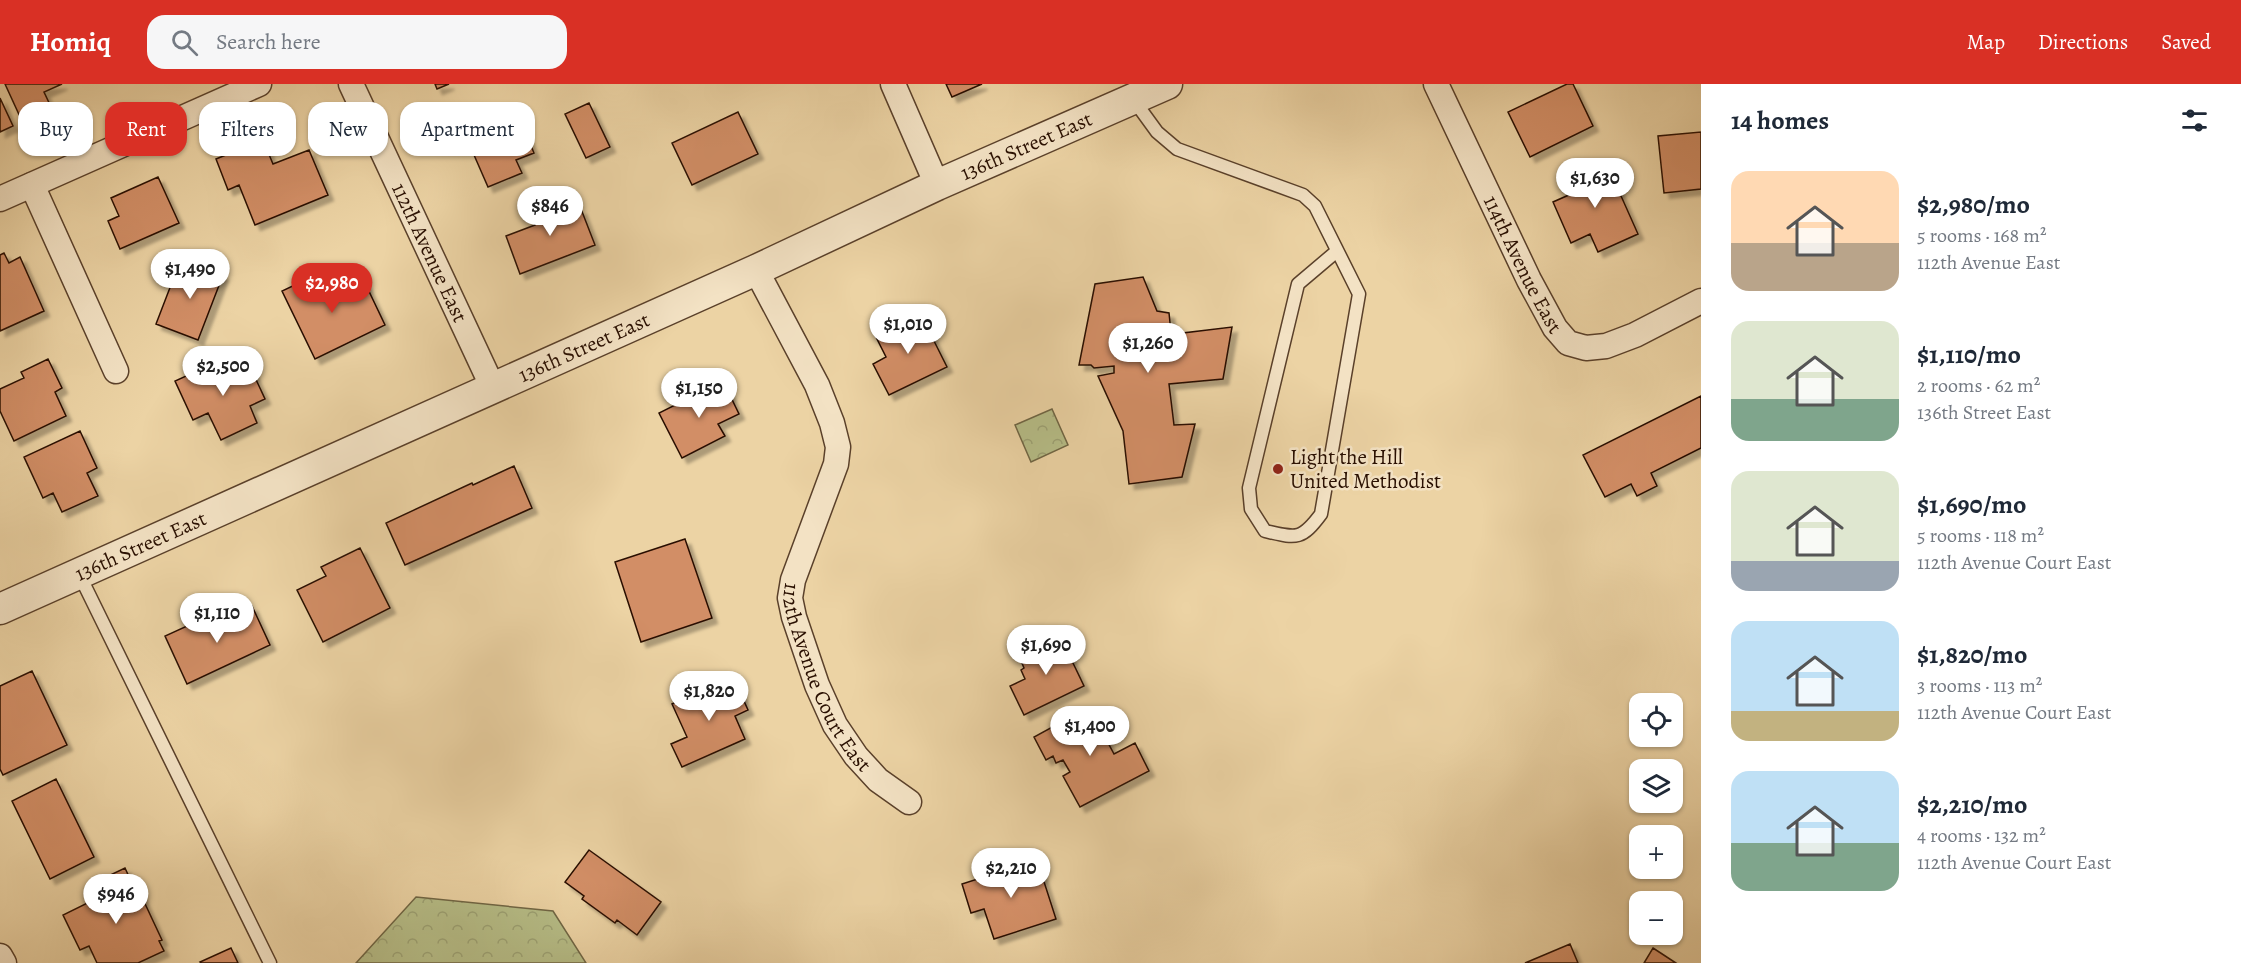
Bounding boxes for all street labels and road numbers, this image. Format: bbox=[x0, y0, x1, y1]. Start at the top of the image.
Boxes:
street label: 136th Street East bbox=[956, 105, 1097, 187]
street label: 112th Avenue East bbox=[385, 178, 474, 327]
street label: 114th Avenue East bbox=[1477, 191, 1568, 340]
street label: 136th Street East bbox=[514, 305, 654, 389]
street label: 136th Street East bbox=[70, 504, 211, 588]
street label: 112th Avenue Court East bbox=[776, 581, 878, 778]

